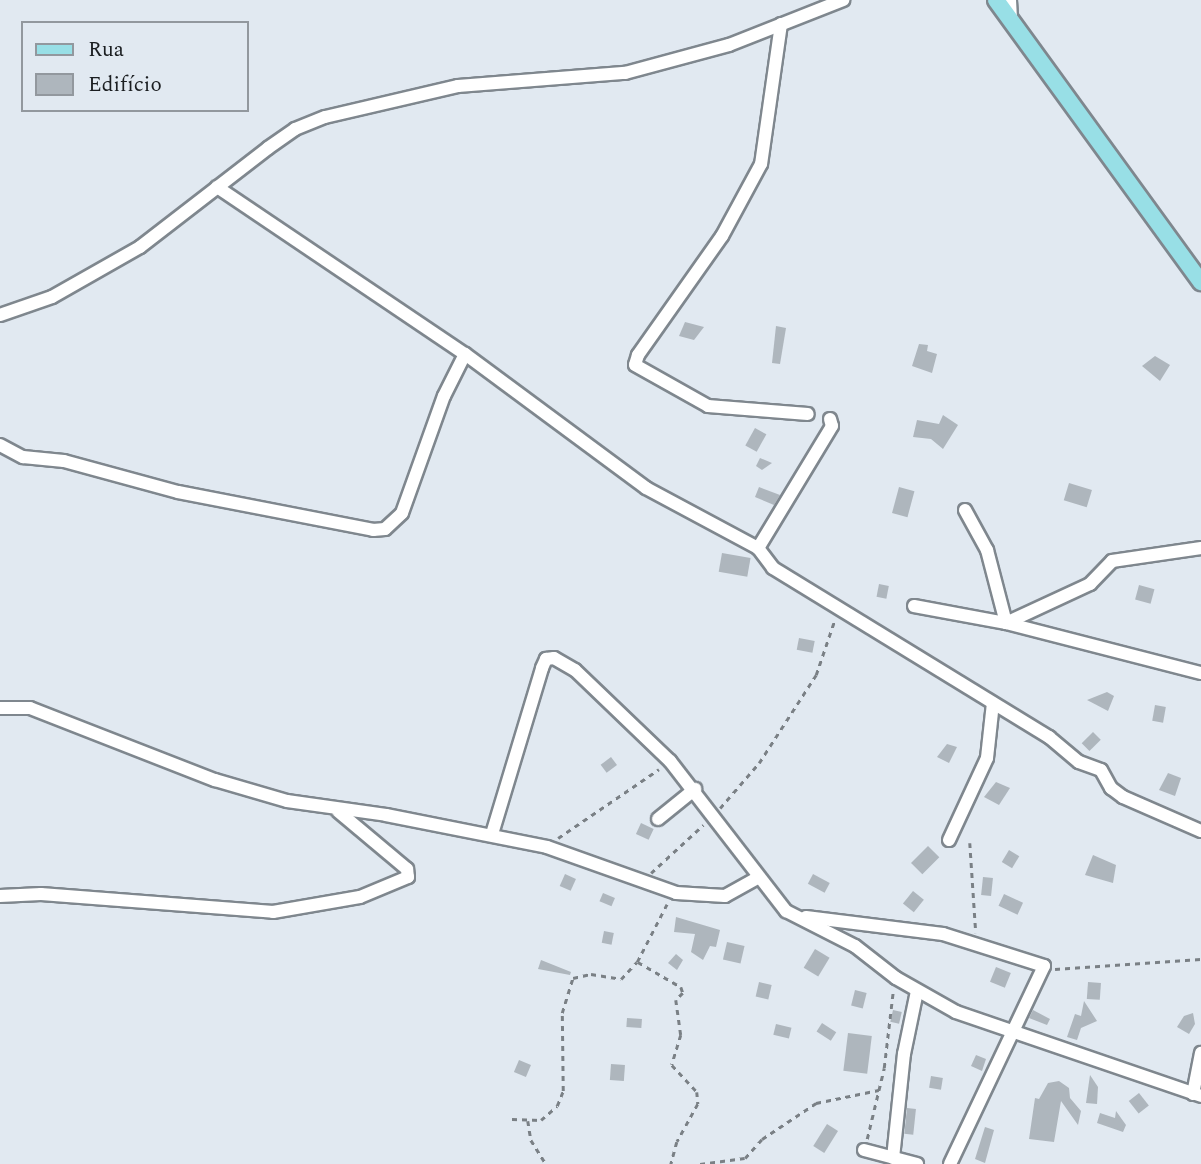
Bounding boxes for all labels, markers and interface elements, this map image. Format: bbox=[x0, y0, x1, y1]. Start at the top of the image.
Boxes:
legend bbox=[21, 21, 248, 112]
text: Rua bbox=[88, 34, 124, 66]
text: Edifício bbox=[88, 69, 162, 101]

